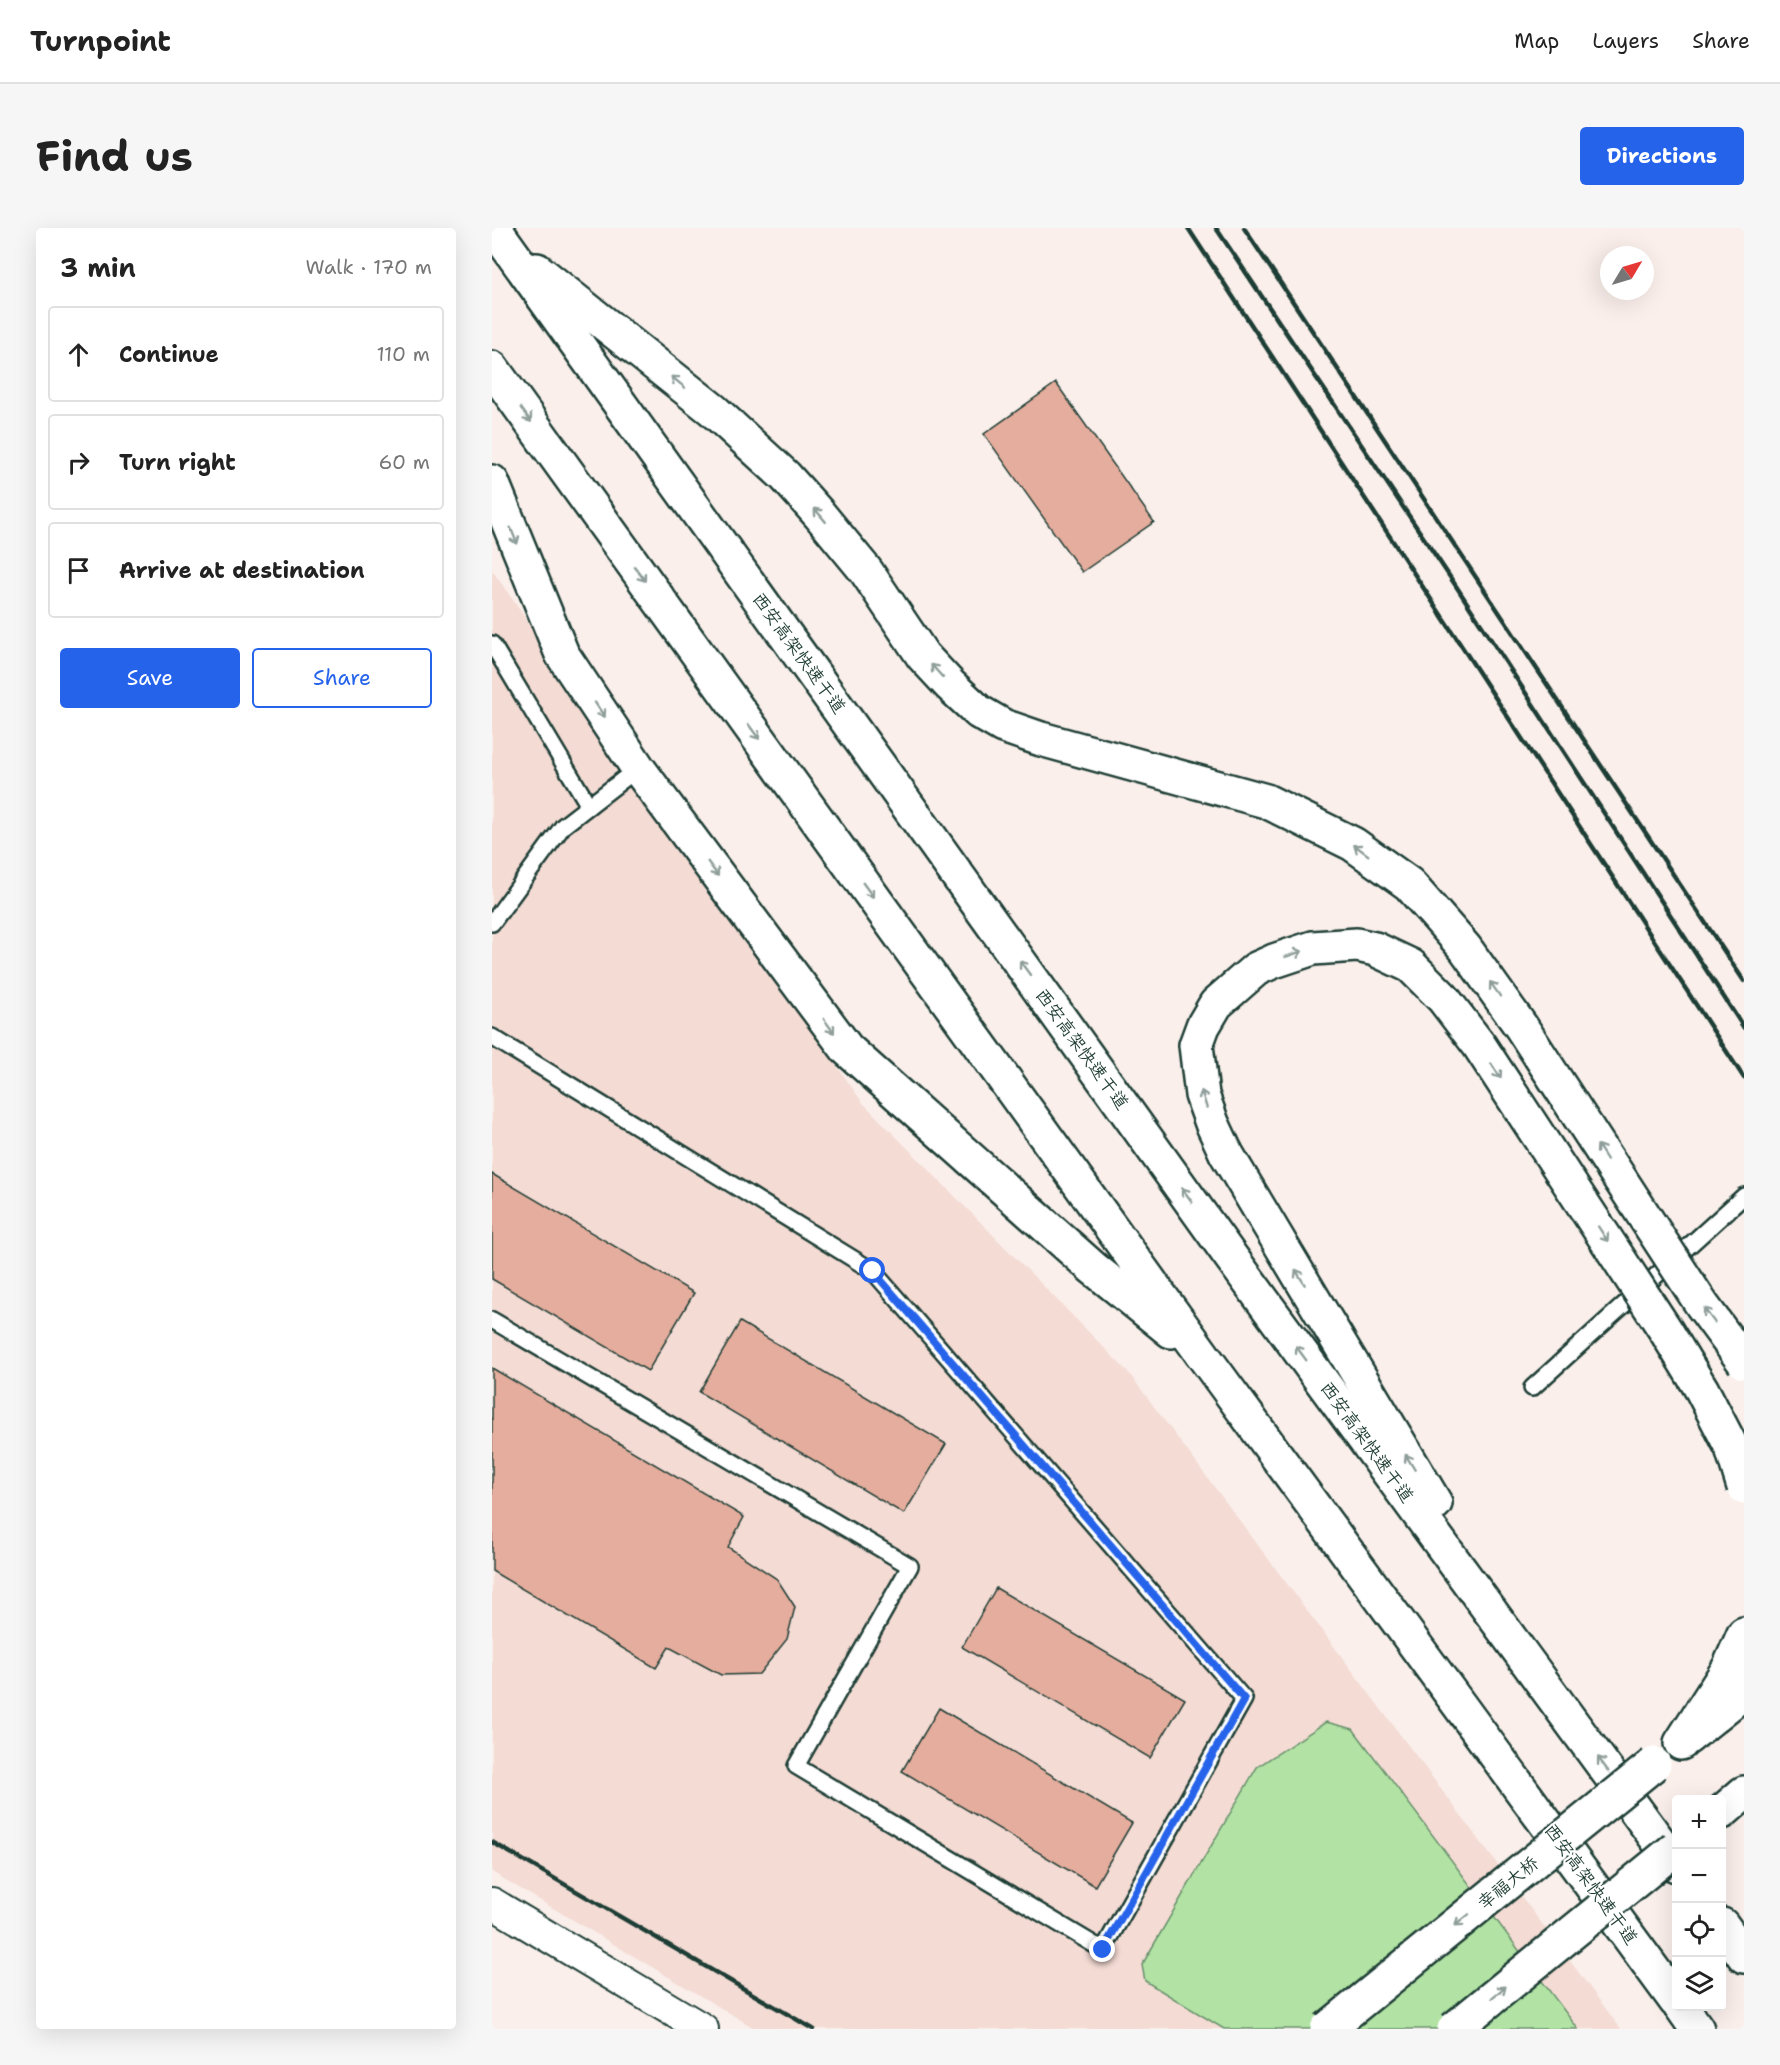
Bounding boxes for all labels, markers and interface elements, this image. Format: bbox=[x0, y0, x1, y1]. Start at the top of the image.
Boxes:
text: Turnpoint bbox=[30, 22, 171, 60]
text: Map bbox=[1514, 27, 1559, 55]
text: Layers bbox=[1592, 27, 1659, 55]
text: Share bbox=[1692, 27, 1750, 55]
button: Directions bbox=[1580, 127, 1744, 185]
text: Find us bbox=[36, 128, 193, 184]
north arrow bbox=[1600, 246, 1654, 300]
text: 3 min bbox=[60, 250, 136, 285]
text: Walk · 170 m bbox=[306, 254, 432, 280]
icon: ahead bbox=[62, 338, 95, 371]
text: Continue bbox=[119, 340, 219, 369]
text: 110 m bbox=[376, 341, 430, 367]
one-way arrow bbox=[670, 376, 686, 389]
one-way arrow bbox=[520, 407, 532, 423]
icon: right bbox=[62, 446, 95, 479]
text: Turn right bbox=[119, 448, 236, 477]
text: 60 m bbox=[378, 449, 430, 475]
one-way arrow bbox=[813, 508, 827, 523]
one-way arrow bbox=[509, 527, 520, 545]
icon: arrive bbox=[62, 554, 95, 587]
text: Arrive at destination bbox=[119, 556, 365, 585]
one-way arrow bbox=[634, 565, 646, 581]
street label: 西安高架快速干道 bbox=[747, 588, 851, 718]
button: Save bbox=[60, 648, 240, 708]
button: Share bbox=[252, 648, 432, 708]
one-way arrow bbox=[930, 664, 944, 679]
one-way arrow bbox=[594, 702, 606, 718]
one-way arrow bbox=[748, 724, 760, 740]
one-way arrow bbox=[1353, 843, 1369, 856]
one-way arrow bbox=[707, 861, 720, 877]
one-way arrow bbox=[862, 882, 874, 898]
one-way arrow bbox=[1284, 948, 1303, 959]
one-way arrow bbox=[1019, 961, 1031, 977]
one-way arrow bbox=[1489, 982, 1501, 998]
street label: 西安高架快速干道 bbox=[1030, 984, 1134, 1114]
one-way arrow bbox=[823, 1017, 835, 1033]
one-way arrow bbox=[1490, 1063, 1502, 1079]
one-way arrow bbox=[1198, 1090, 1209, 1109]
one-way arrow bbox=[1596, 1144, 1608, 1161]
one-way arrow bbox=[1181, 1188, 1193, 1204]
one-way arrow bbox=[1597, 1226, 1609, 1242]
route start bbox=[859, 1257, 885, 1283]
one-way arrow bbox=[1293, 1269, 1305, 1286]
one-way arrow bbox=[1703, 1307, 1716, 1323]
one-way arrow bbox=[1295, 1346, 1308, 1362]
street label: 西安高架快速干道 bbox=[1315, 1377, 1419, 1507]
one-way arrow bbox=[1404, 1454, 1416, 1471]
one-way arrow bbox=[1597, 1757, 1609, 1773]
map controls bbox=[1672, 1795, 1726, 2011]
button: + bbox=[1672, 1795, 1726, 1849]
street label: 西安高架快速干道 bbox=[1539, 1819, 1643, 1949]
button: − bbox=[1672, 1849, 1726, 1903]
street label: 幸福大桥 bbox=[1472, 1851, 1544, 1915]
button: locate bbox=[1672, 1903, 1726, 1957]
one-way arrow bbox=[1455, 1913, 1470, 1927]
route end bbox=[1089, 1936, 1115, 1962]
button: layers bbox=[1672, 1957, 1726, 2011]
one-way arrow bbox=[1491, 1985, 1506, 1999]

